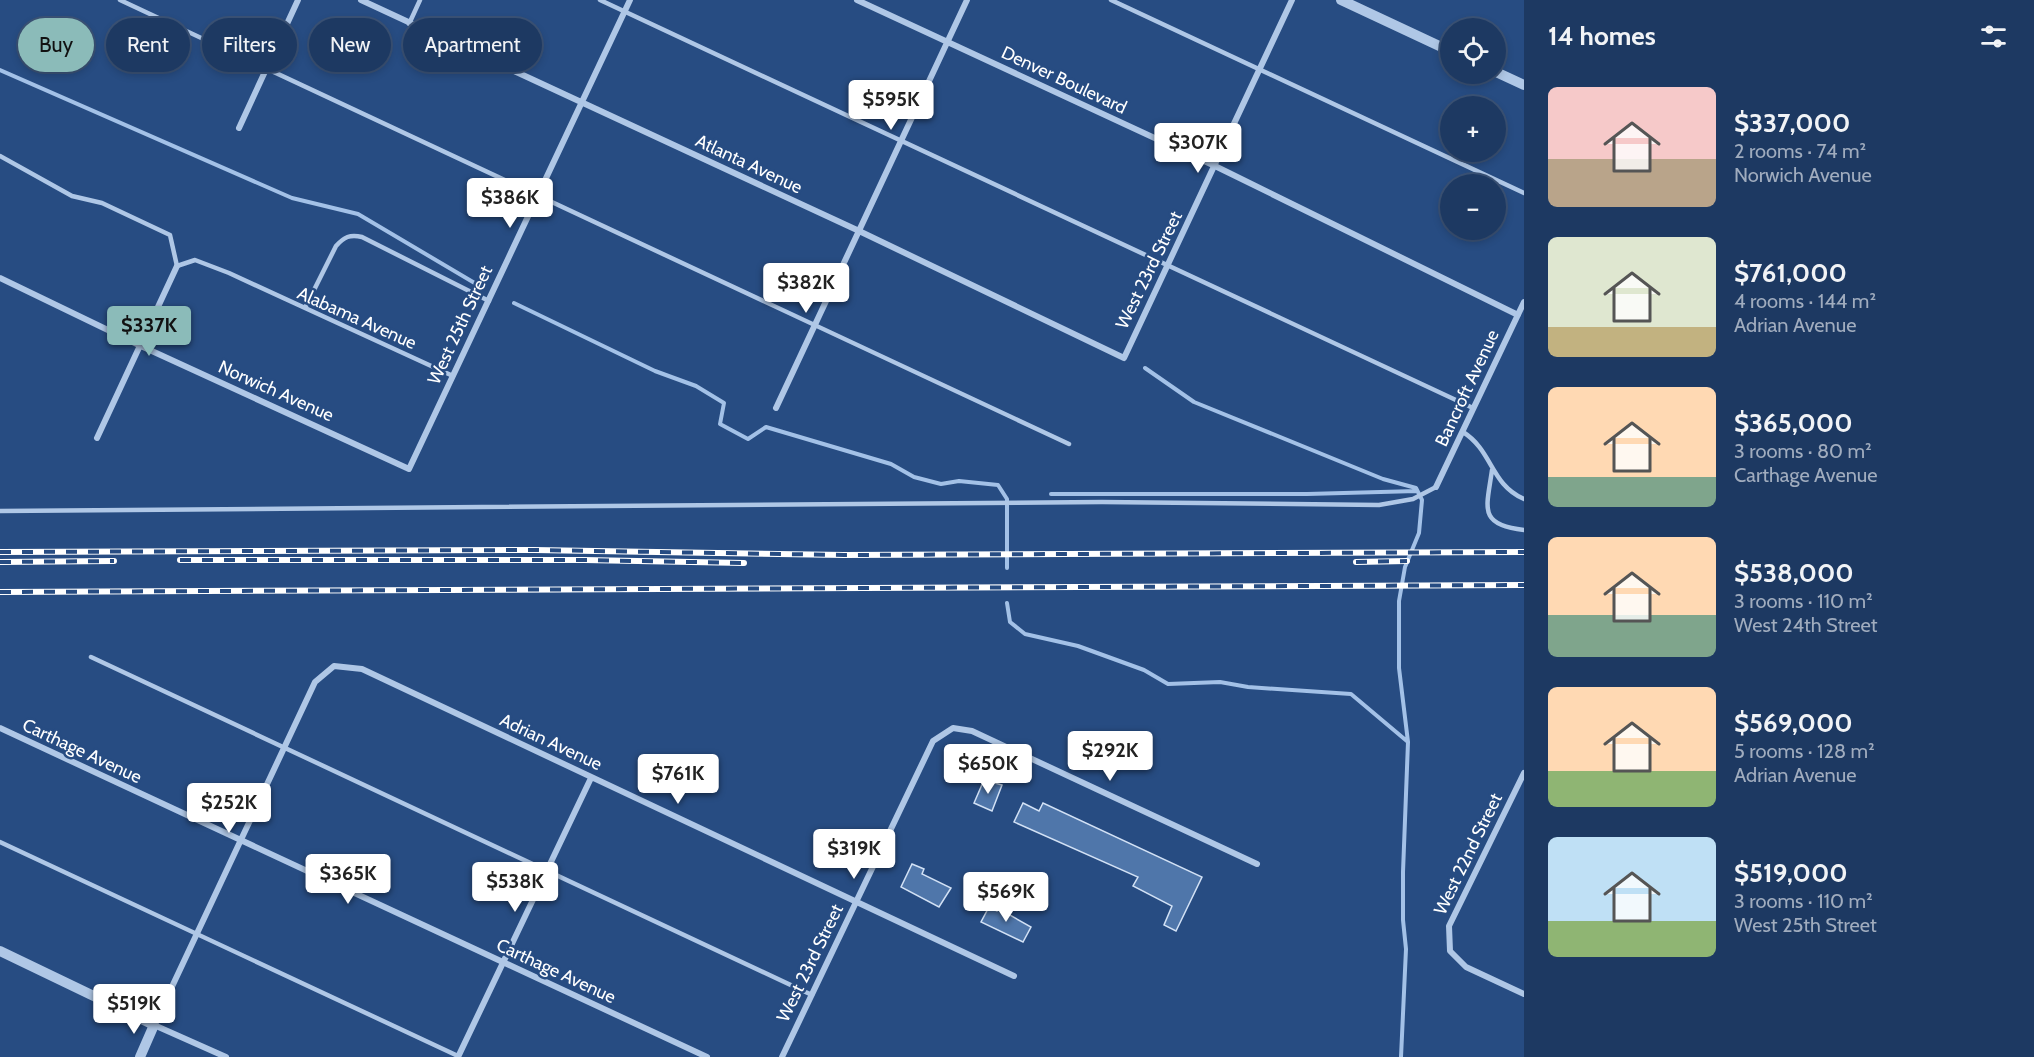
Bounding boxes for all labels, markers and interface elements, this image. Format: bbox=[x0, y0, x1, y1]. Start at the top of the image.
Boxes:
chip: Buy bbox=[18, 18, 94, 72]
chip: Rent bbox=[106, 18, 190, 72]
chip: Filters bbox=[202, 18, 297, 72]
chip: New bbox=[309, 18, 391, 72]
chip: Apartment bbox=[403, 18, 542, 72]
map controls bbox=[1440, 18, 1506, 240]
button: locate bbox=[1440, 18, 1506, 84]
text: 14 homes bbox=[1548, 20, 1656, 52]
icon: filters bbox=[1977, 20, 2010, 53]
street label: Denver Boulevard bbox=[998, 41, 1130, 119]
pin: $595K bbox=[849, 80, 933, 131]
text: $595K bbox=[863, 87, 919, 111]
button: + bbox=[1440, 96, 1506, 162]
text: $337,000 bbox=[1734, 107, 1850, 139]
icon: home bbox=[1596, 111, 1668, 183]
pin: $307K bbox=[1156, 123, 1240, 174]
street label: Atlanta Avenue bbox=[692, 130, 806, 198]
text: $307K bbox=[1168, 130, 1228, 154]
text: 2 rooms · 74 m² bbox=[1734, 139, 1866, 163]
text: Norwich Avenue bbox=[1734, 163, 1872, 187]
button: − bbox=[1440, 174, 1506, 240]
pin: $386K bbox=[468, 178, 552, 229]
text: $386K bbox=[481, 185, 539, 209]
street label: West 23rd Street bbox=[1111, 208, 1187, 332]
text: $761,000 bbox=[1734, 257, 1847, 289]
icon: home bbox=[1596, 261, 1668, 333]
street label: West 25th Street bbox=[423, 262, 497, 388]
pin: $382K bbox=[764, 263, 848, 314]
text: $382K bbox=[777, 270, 835, 294]
street label: Alabama Avenue bbox=[294, 282, 420, 354]
text: 4 rooms · 144 m² bbox=[1734, 289, 1876, 313]
pin: $337K bbox=[107, 306, 191, 357]
text: $337K bbox=[121, 313, 177, 337]
text: Adrian Avenue bbox=[1734, 313, 1856, 337]
street label: Bancroft Avenue bbox=[1430, 326, 1504, 450]
street label: Norwich Avenue bbox=[215, 356, 337, 426]
text: $365,000 bbox=[1734, 407, 1853, 439]
icon: home bbox=[1596, 411, 1668, 483]
text: 3 rooms · 80 m² bbox=[1734, 439, 1872, 463]
text: Carthage Avenue bbox=[1734, 463, 1878, 487]
text: $538,000 bbox=[1734, 557, 1854, 589]
icon: home bbox=[1596, 561, 1668, 633]
text: 3 rooms · 110 m² bbox=[1734, 589, 1873, 613]
text: West 24th Street bbox=[1734, 613, 1877, 637]
text: $569,000 bbox=[1734, 707, 1853, 739]
street label: Adrian Avenue bbox=[496, 709, 606, 775]
icon: home bbox=[1596, 711, 1668, 783]
street label: Carthage Avenue bbox=[19, 714, 145, 788]
pin: $292K bbox=[1068, 731, 1152, 782]
text: $292K bbox=[1082, 738, 1138, 762]
text: 5 rooms · 128 m² bbox=[1734, 739, 1875, 763]
pin: $650K bbox=[946, 744, 1030, 795]
text: $650K bbox=[958, 751, 1018, 775]
pin: $761K bbox=[636, 754, 720, 805]
text: $761K bbox=[652, 761, 704, 785]
text: Adrian Avenue bbox=[1734, 763, 1856, 787]
pin: $252K bbox=[187, 783, 271, 834]
text: $252K bbox=[201, 790, 257, 814]
street label: West 22nd Street bbox=[1429, 790, 1507, 918]
pin: $319K bbox=[812, 829, 896, 880]
text: $319K bbox=[827, 836, 881, 860]
pin: $365K bbox=[306, 854, 390, 905]
text: $519,000 bbox=[1734, 857, 1848, 889]
text: $365K bbox=[320, 861, 376, 885]
icon: home bbox=[1596, 861, 1668, 933]
pin: $538K bbox=[473, 862, 557, 913]
text: $538K bbox=[486, 869, 544, 893]
pin: $569K bbox=[964, 872, 1048, 923]
text: $569K bbox=[977, 879, 1035, 903]
text: 3 rooms · 110 m² bbox=[1734, 889, 1873, 913]
street label: West 23rd Street bbox=[772, 901, 848, 1025]
text: West 25th Street bbox=[1734, 913, 1877, 937]
street label: Carthage Avenue bbox=[493, 934, 619, 1008]
pin: $519K bbox=[92, 984, 176, 1035]
text: $519K bbox=[107, 991, 161, 1015]

